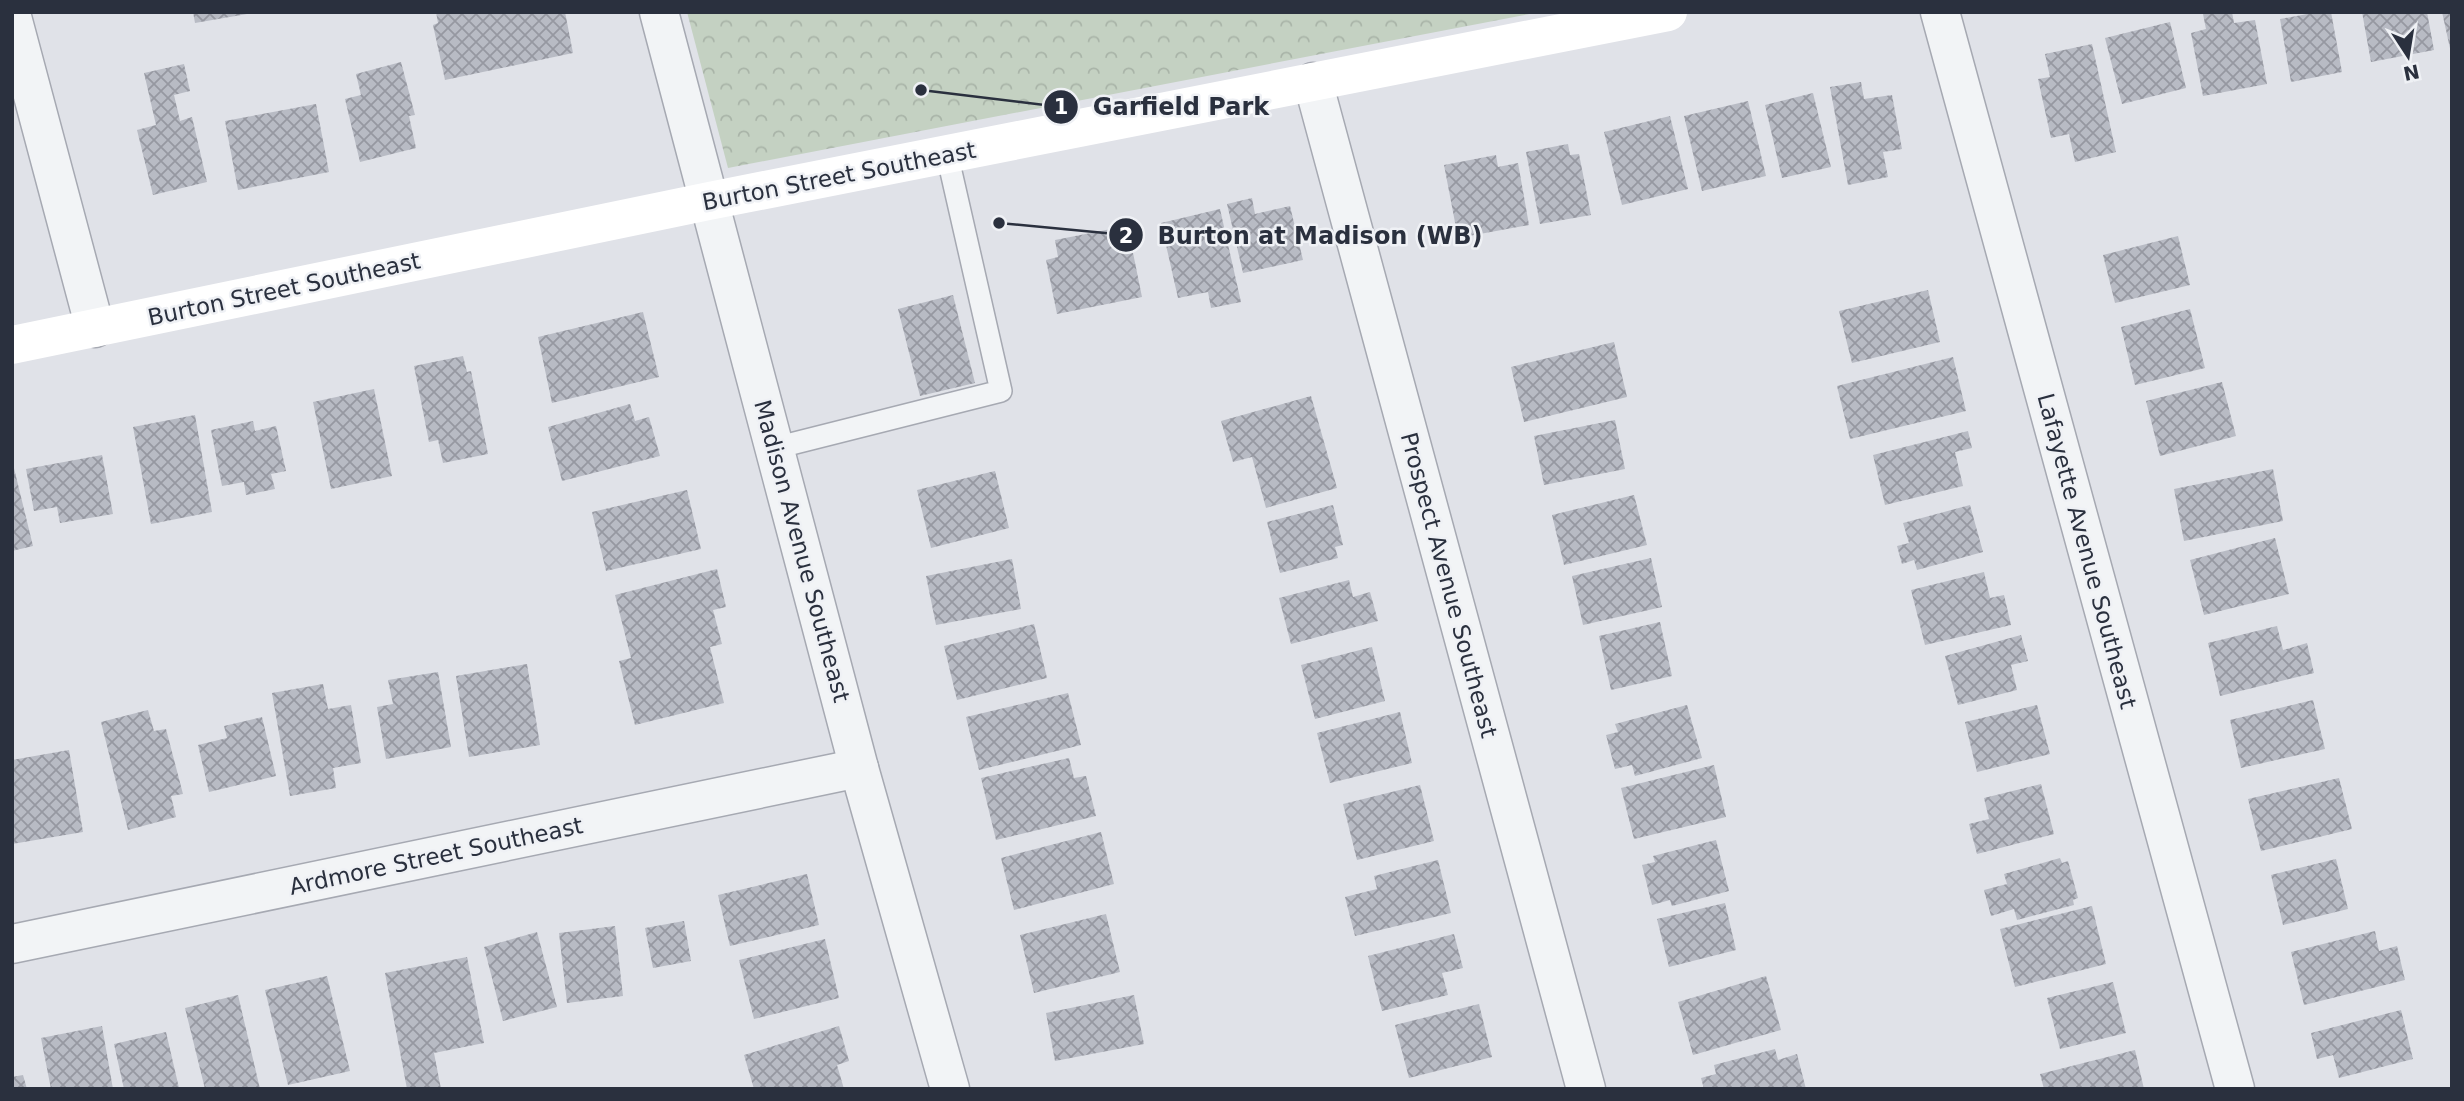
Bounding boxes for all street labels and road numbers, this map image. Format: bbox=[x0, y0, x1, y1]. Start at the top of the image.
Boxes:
street label: Burton Street Southeast bbox=[700, 137, 978, 215]
street label: Burton Street Southeast bbox=[145, 247, 423, 331]
street label: Lafayette Avenue Southeast bbox=[2032, 391, 2142, 711]
street label: Madison Avenue Southeast bbox=[749, 397, 855, 705]
street label: Prospect Avenue Southeast bbox=[1396, 429, 1502, 741]
street label: Ardmore Street Southeast bbox=[287, 812, 585, 900]

